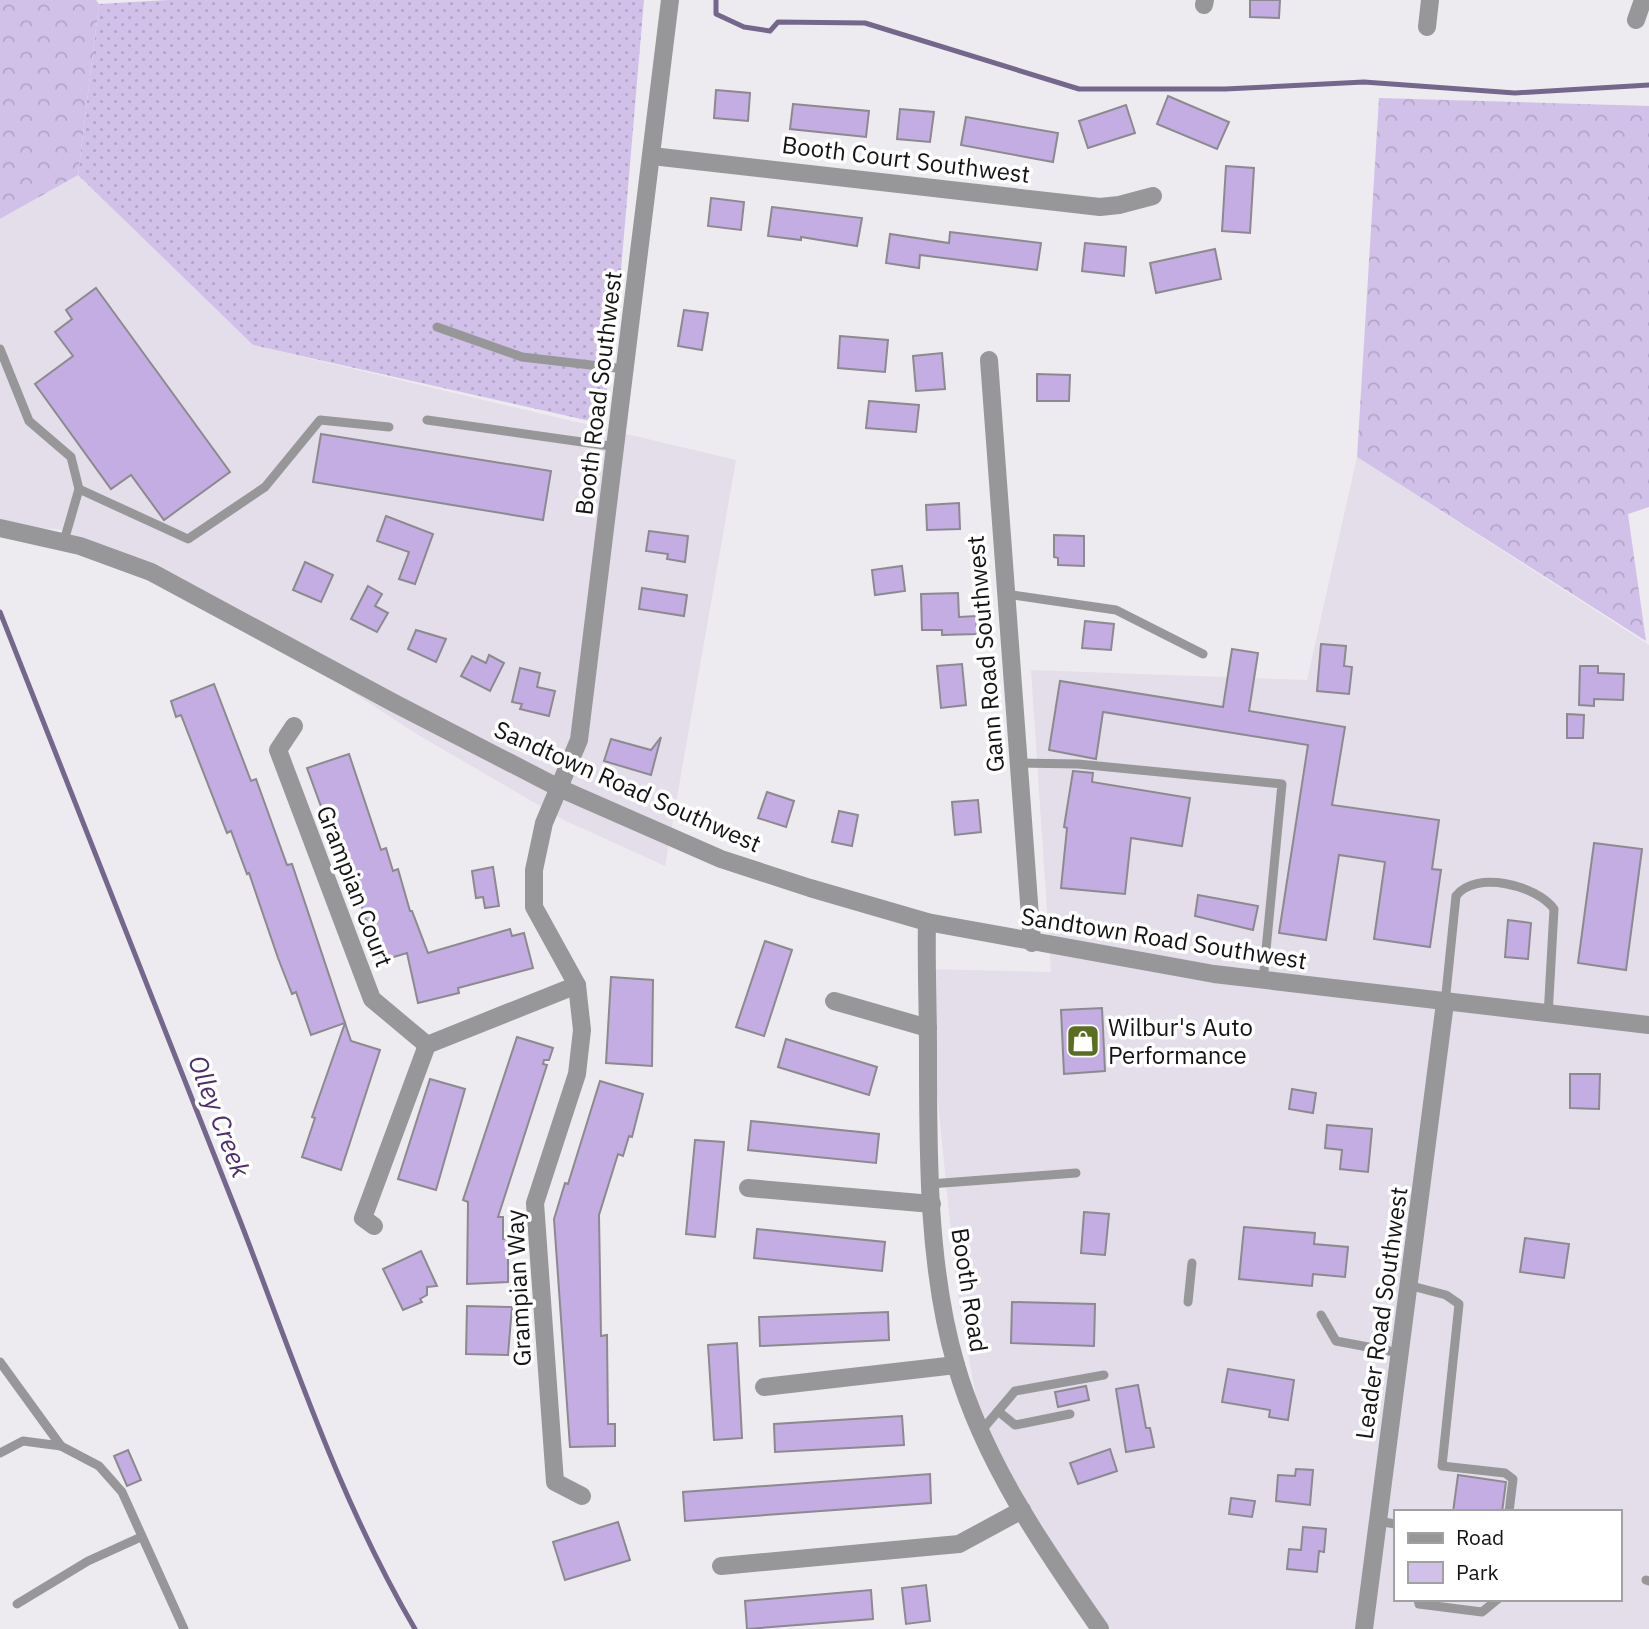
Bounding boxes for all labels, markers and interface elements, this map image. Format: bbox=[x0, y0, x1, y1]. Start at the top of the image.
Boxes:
street label: Booth Court Southwest bbox=[780, 128, 1032, 190]
street label: Booth Road Southwest bbox=[567, 269, 629, 517]
street label: Gann Road Southwest bbox=[959, 534, 1011, 774]
street label: Sandtown Road Southwest bbox=[490, 713, 766, 859]
street label: Grampian Court bbox=[310, 801, 400, 971]
street label: Sandtown Road Southwest bbox=[1019, 900, 1309, 976]
place label: Wilbur's Auto Performance bbox=[1108, 1011, 1253, 1071]
shop icon: Wilbur's Auto Performance bbox=[1064, 1022, 1102, 1060]
water label: Olley Creek bbox=[181, 1050, 259, 1182]
street label: Leader Road Southwest bbox=[1347, 1185, 1415, 1441]
street label: Grampian Way bbox=[498, 1209, 538, 1367]
street label: Booth Road bbox=[944, 1226, 996, 1354]
legend bbox=[1394, 1510, 1621, 1601]
text: Road bbox=[1456, 1523, 1504, 1551]
text: Park bbox=[1456, 1558, 1499, 1586]

